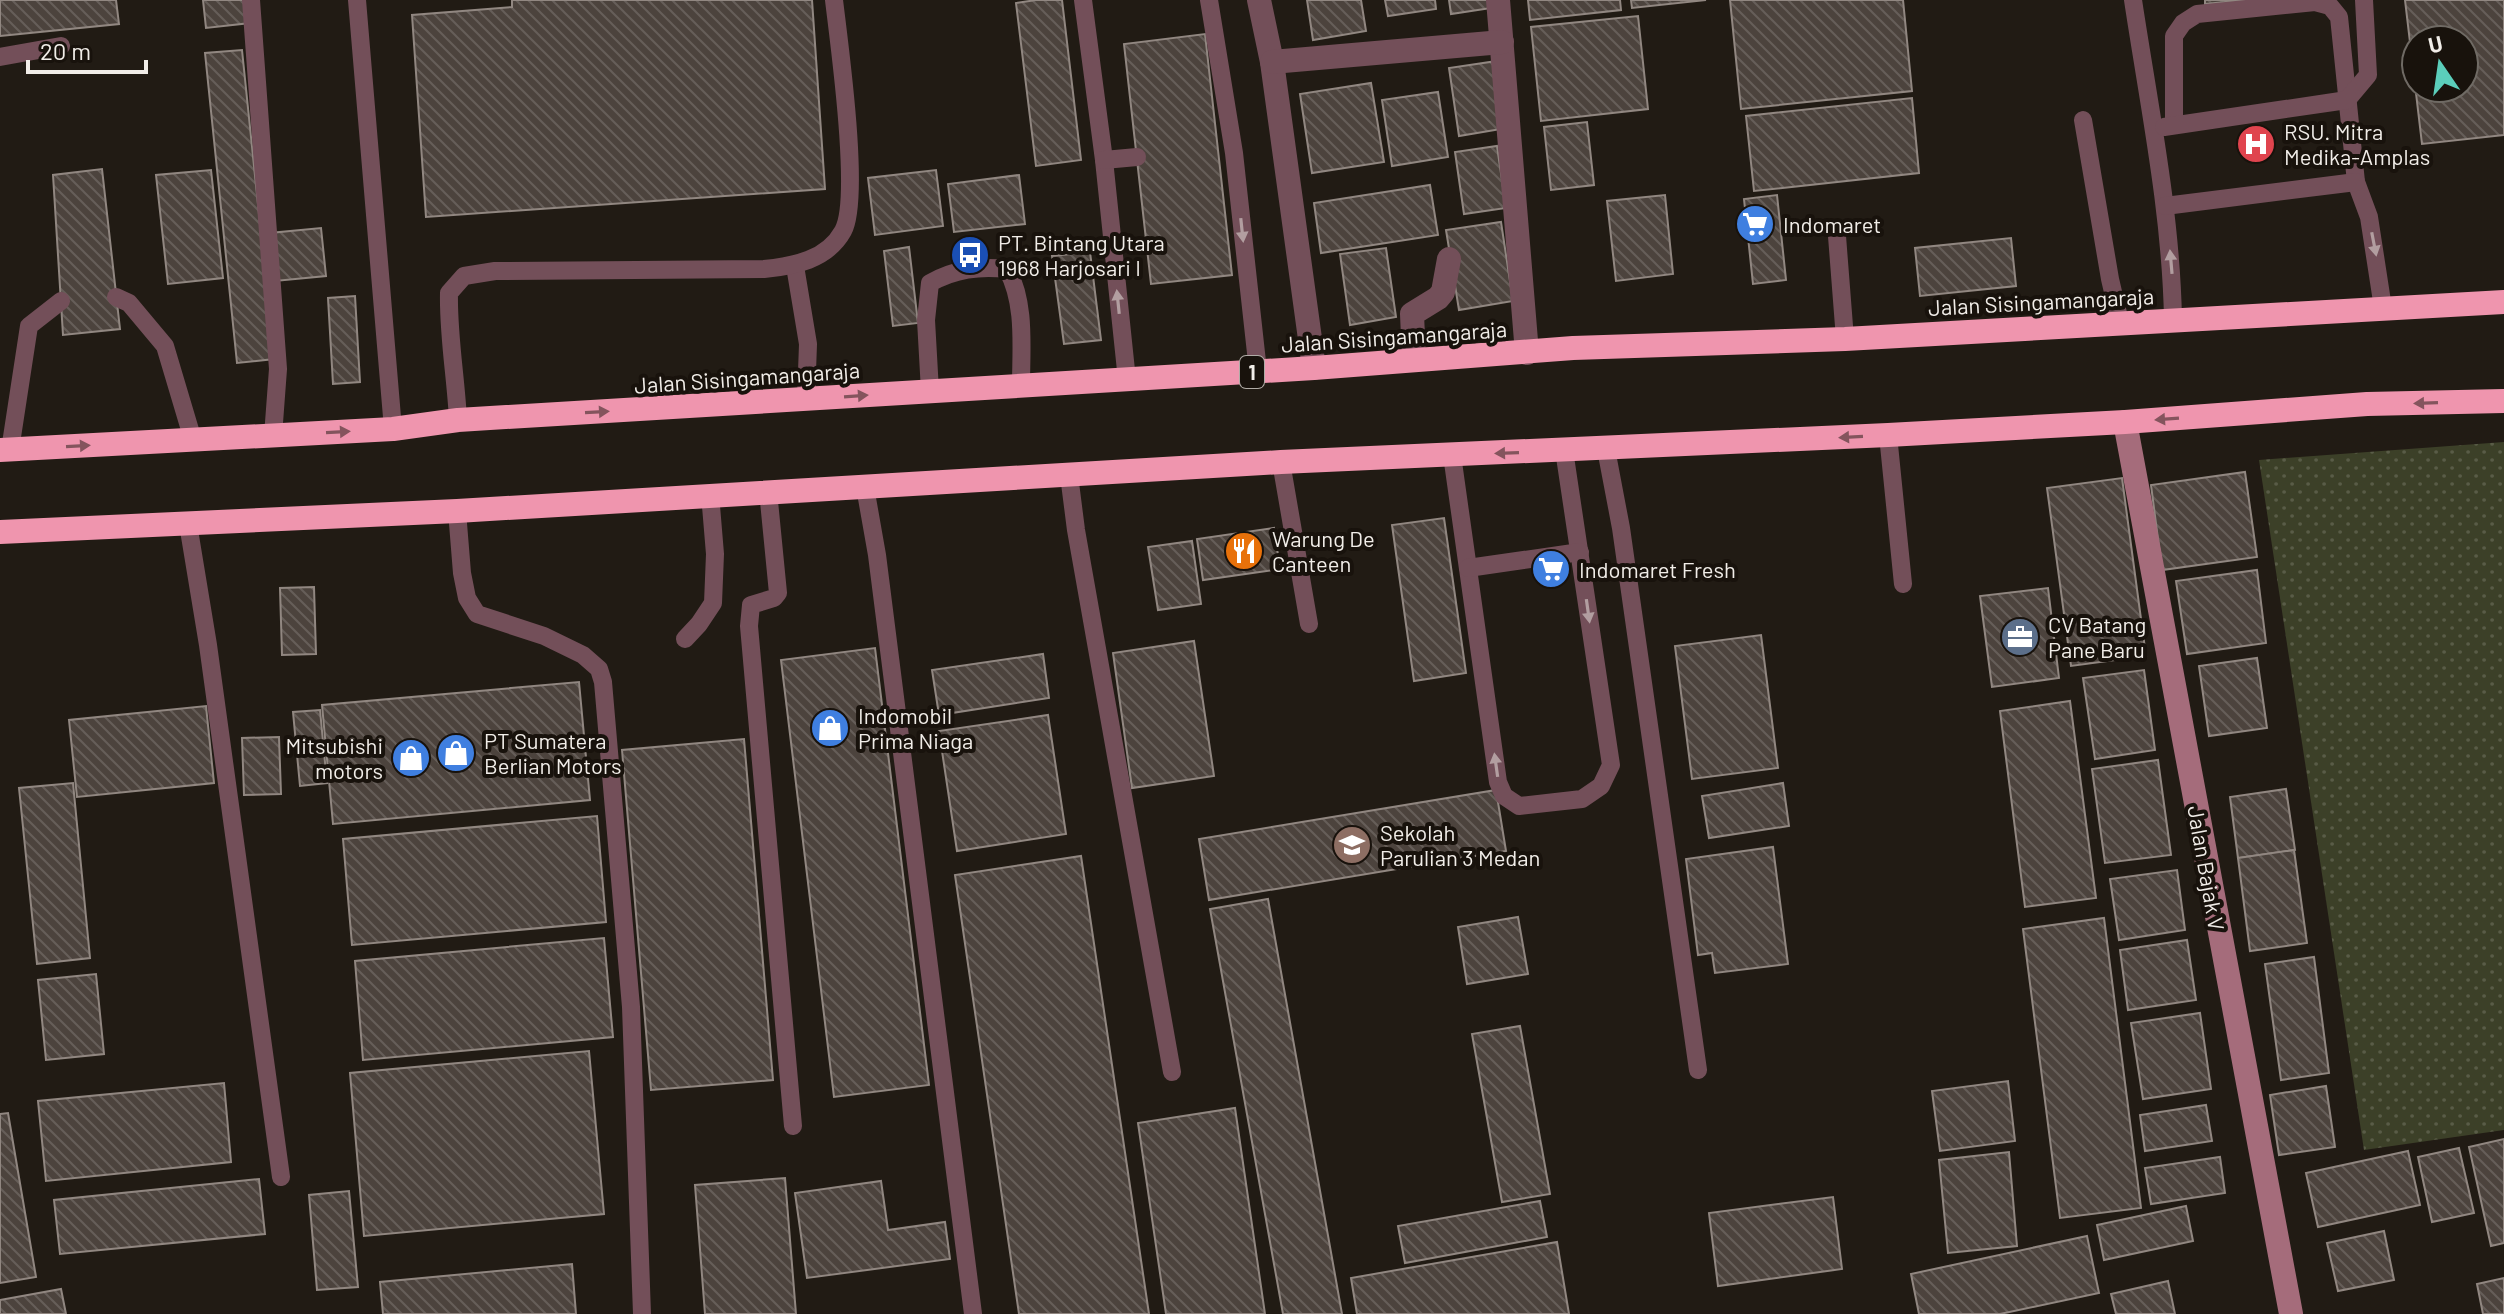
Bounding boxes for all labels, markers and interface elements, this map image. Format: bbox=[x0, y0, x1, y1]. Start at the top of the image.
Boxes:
scale bar bbox=[28, 24, 146, 74]
north arrow bbox=[2400, 24, 2480, 104]
text: U bbox=[2426, 29, 2445, 58]
text: 20 m bbox=[40, 36, 91, 65]
place label: RSU. Mitra Medika-Amplas bbox=[2284, 118, 2430, 169]
hospital icon: RSU. Mitra Medika-Amplas bbox=[2235, 123, 2277, 165]
supermarket icon: Indomaret bbox=[1734, 203, 1776, 245]
place label: Indomaret bbox=[1783, 211, 1881, 237]
one-way arrow bbox=[1236, 218, 1249, 243]
place label: PT. Bintang Utara 1968 Harjosari I bbox=[998, 229, 1165, 280]
one-way arrow bbox=[2368, 232, 2380, 257]
bus stop icon: PT. Bintang Utara 1968 Harjosari I bbox=[949, 234, 991, 276]
one-way arrow bbox=[2164, 249, 2177, 274]
street label: Jalan Sisingamangaraja bbox=[1927, 282, 2155, 320]
one-way arrow bbox=[1112, 289, 1125, 314]
street label: Jalan Sisingamangaraja bbox=[1280, 315, 1508, 357]
street label: Jalan Sisingamangaraja bbox=[633, 356, 861, 398]
road number: 1 bbox=[1240, 356, 1264, 388]
one-way arrow bbox=[844, 389, 869, 402]
one-way arrow bbox=[2413, 396, 2438, 409]
one-way arrow bbox=[585, 405, 610, 418]
one-way arrow bbox=[2154, 413, 2179, 426]
one-way arrow bbox=[325, 426, 351, 439]
one-way arrow bbox=[1838, 430, 1863, 443]
one-way arrow bbox=[66, 439, 91, 452]
one-way arrow bbox=[1494, 446, 1519, 459]
place label: Warung De Canteen bbox=[1272, 525, 1375, 576]
restaurant icon: Warung De Canteen bbox=[1223, 530, 1265, 572]
supermarket icon: Indomaret Fresh bbox=[1530, 548, 1572, 590]
place label: Indomaret Fresh bbox=[1579, 556, 1736, 582]
one-way arrow bbox=[1582, 599, 1595, 624]
place label: CV Batang Pane Baru bbox=[2048, 611, 2146, 662]
office icon: CV Batang Pane Baru bbox=[1999, 616, 2041, 658]
place label: Indomobil Prima Niaga bbox=[858, 702, 973, 753]
shop icon: Indomobil Prima Niaga bbox=[809, 707, 851, 749]
place label: PT Sumatera Berlian Motors bbox=[484, 727, 621, 778]
place label: Mitsubishi motors bbox=[286, 732, 383, 783]
shop icon: PT Sumatera Berlian Motors bbox=[435, 732, 477, 774]
shop icon: Mitsubishi motors bbox=[390, 737, 432, 779]
one-way arrow bbox=[1489, 752, 1502, 777]
street label: Jalan Bajak V bbox=[2183, 803, 2231, 933]
place label: Sekolah Parulian 3 Medan bbox=[1380, 819, 1540, 870]
school or university icon: Sekolah Parulian 3 Medan bbox=[1331, 824, 1373, 866]

